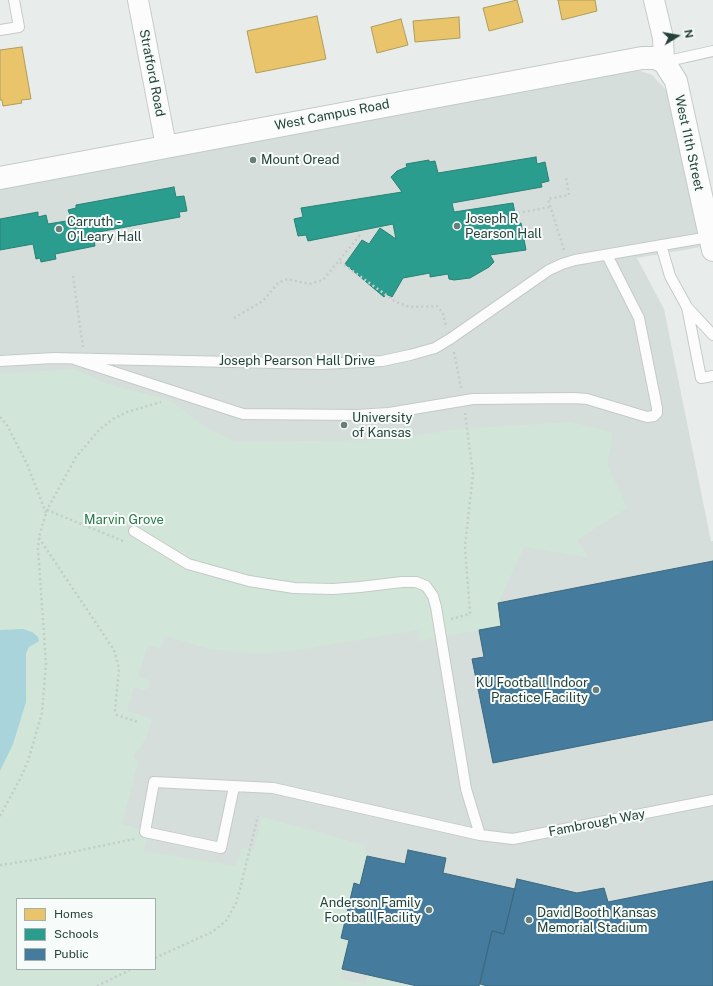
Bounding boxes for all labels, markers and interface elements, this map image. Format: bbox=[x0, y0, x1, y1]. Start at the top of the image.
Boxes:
north arrow bbox=[657, 16, 697, 56]
street label: Stratford Road bbox=[136, 28, 168, 118]
text: N bbox=[682, 28, 695, 39]
street label: West 11th Street bbox=[671, 93, 707, 193]
street label: West Campus Road bbox=[273, 96, 391, 134]
place label: Mount Oread bbox=[261, 152, 339, 168]
marker: Mount Oread bbox=[248, 155, 258, 165]
place label: Joseph R Pearson Hall bbox=[465, 211, 542, 242]
place label: Carruth - O'Leary Hall bbox=[67, 214, 142, 245]
marker: Joseph R Pearson Hall bbox=[452, 221, 462, 231]
marker: Carruth - O'Leary Hall bbox=[54, 224, 64, 234]
street label: Joseph Pearson Hall Drive bbox=[219, 353, 375, 369]
place label: University of Kansas bbox=[352, 410, 412, 441]
marker: University of Kansas bbox=[339, 420, 349, 430]
park label: Marvin Grove bbox=[84, 512, 164, 528]
place label: KU Football Indoor Practice Facility bbox=[476, 675, 588, 706]
marker: KU Football Indoor Practice Facility bbox=[591, 685, 601, 695]
street label: Fambrough Way bbox=[547, 806, 647, 840]
place label: Anderson Family Football Facility bbox=[320, 895, 421, 926]
legend bbox=[16, 898, 156, 970]
marker: Anderson Family Football Facility bbox=[424, 905, 434, 915]
place label: David Booth Kansas Memorial Stadium bbox=[537, 905, 656, 936]
text: Homes bbox=[54, 907, 93, 921]
marker: David Booth Kansas Memorial Stadium bbox=[524, 915, 534, 925]
text: Schools bbox=[54, 927, 99, 941]
text: Public bbox=[54, 947, 89, 961]

